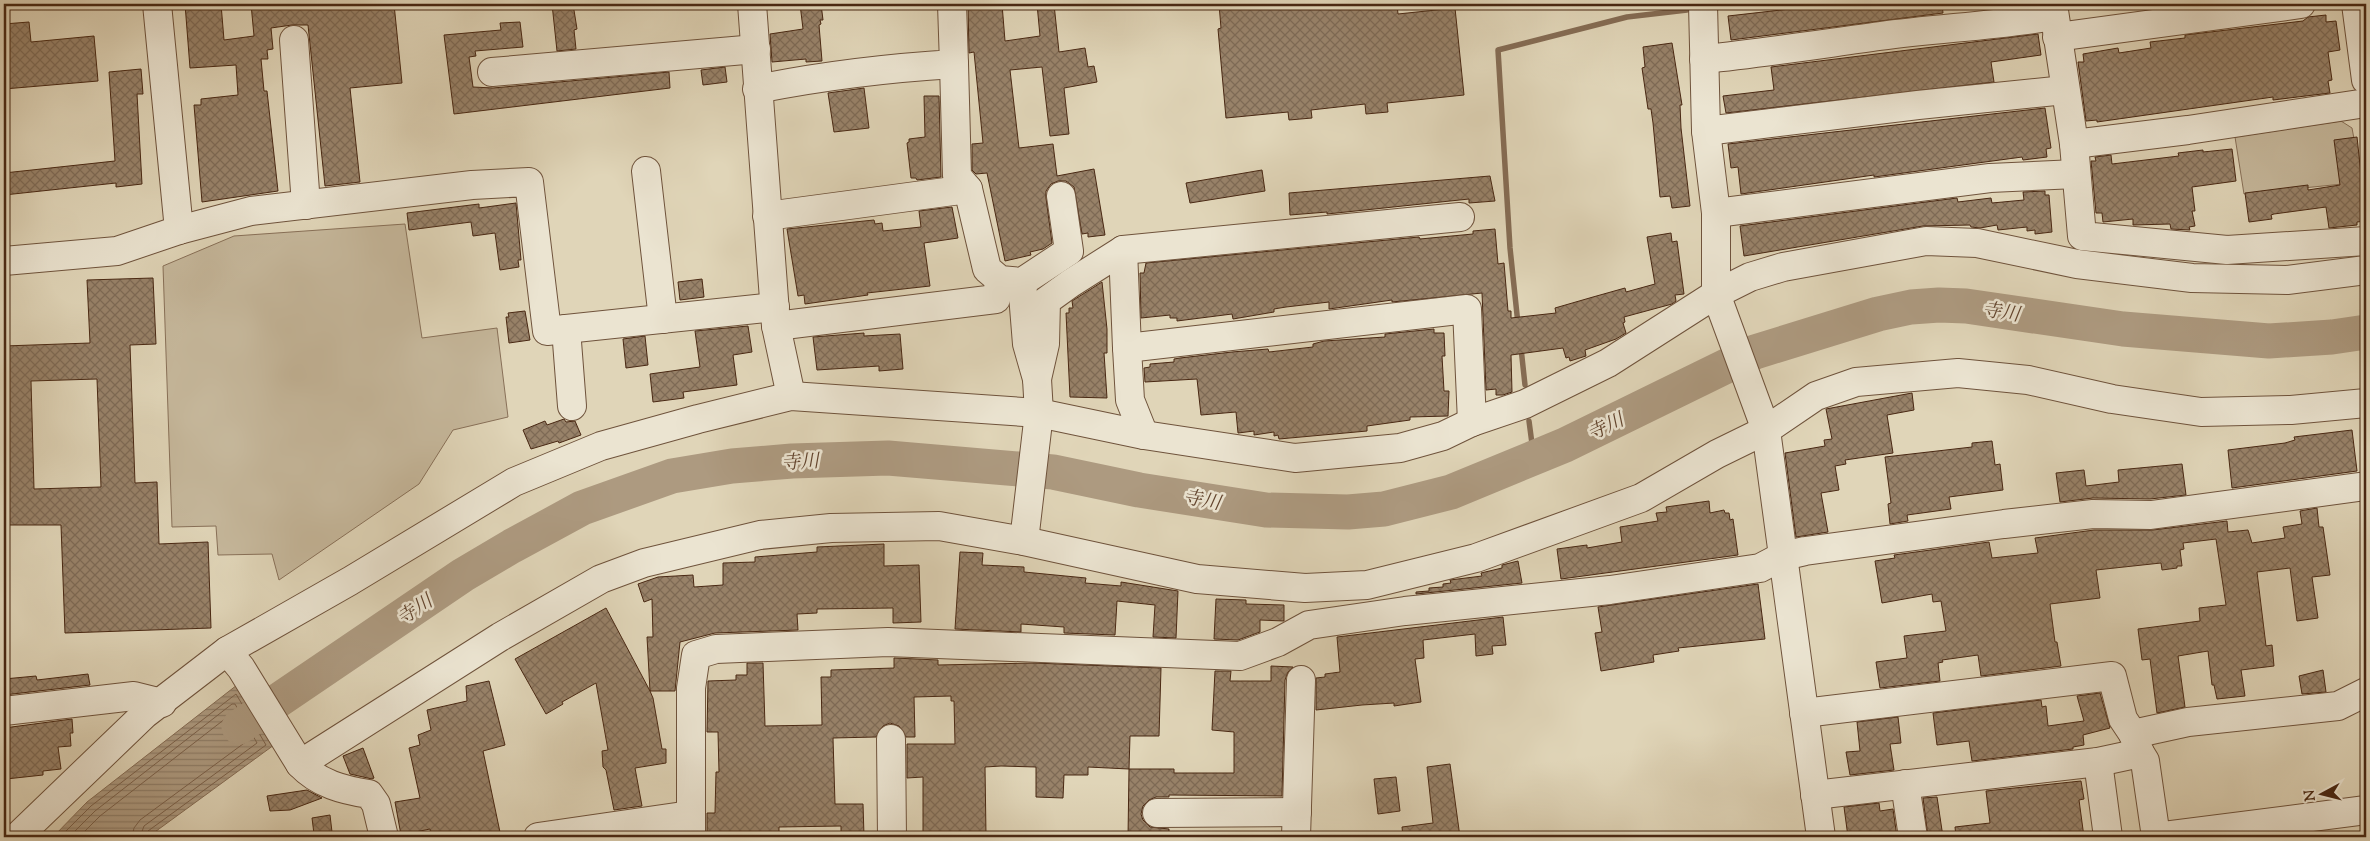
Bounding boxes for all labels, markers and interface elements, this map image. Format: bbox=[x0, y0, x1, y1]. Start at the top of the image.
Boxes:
water label: 寺川 bbox=[1980, 297, 2023, 330]
water label: 寺川 bbox=[1583, 407, 1631, 449]
water label: 寺川 bbox=[780, 449, 822, 478]
water label: 寺川 bbox=[1181, 485, 1225, 518]
water label: 寺川 bbox=[392, 588, 440, 633]
north arrow bbox=[2298, 768, 2348, 818]
text: N bbox=[2300, 789, 2322, 802]

